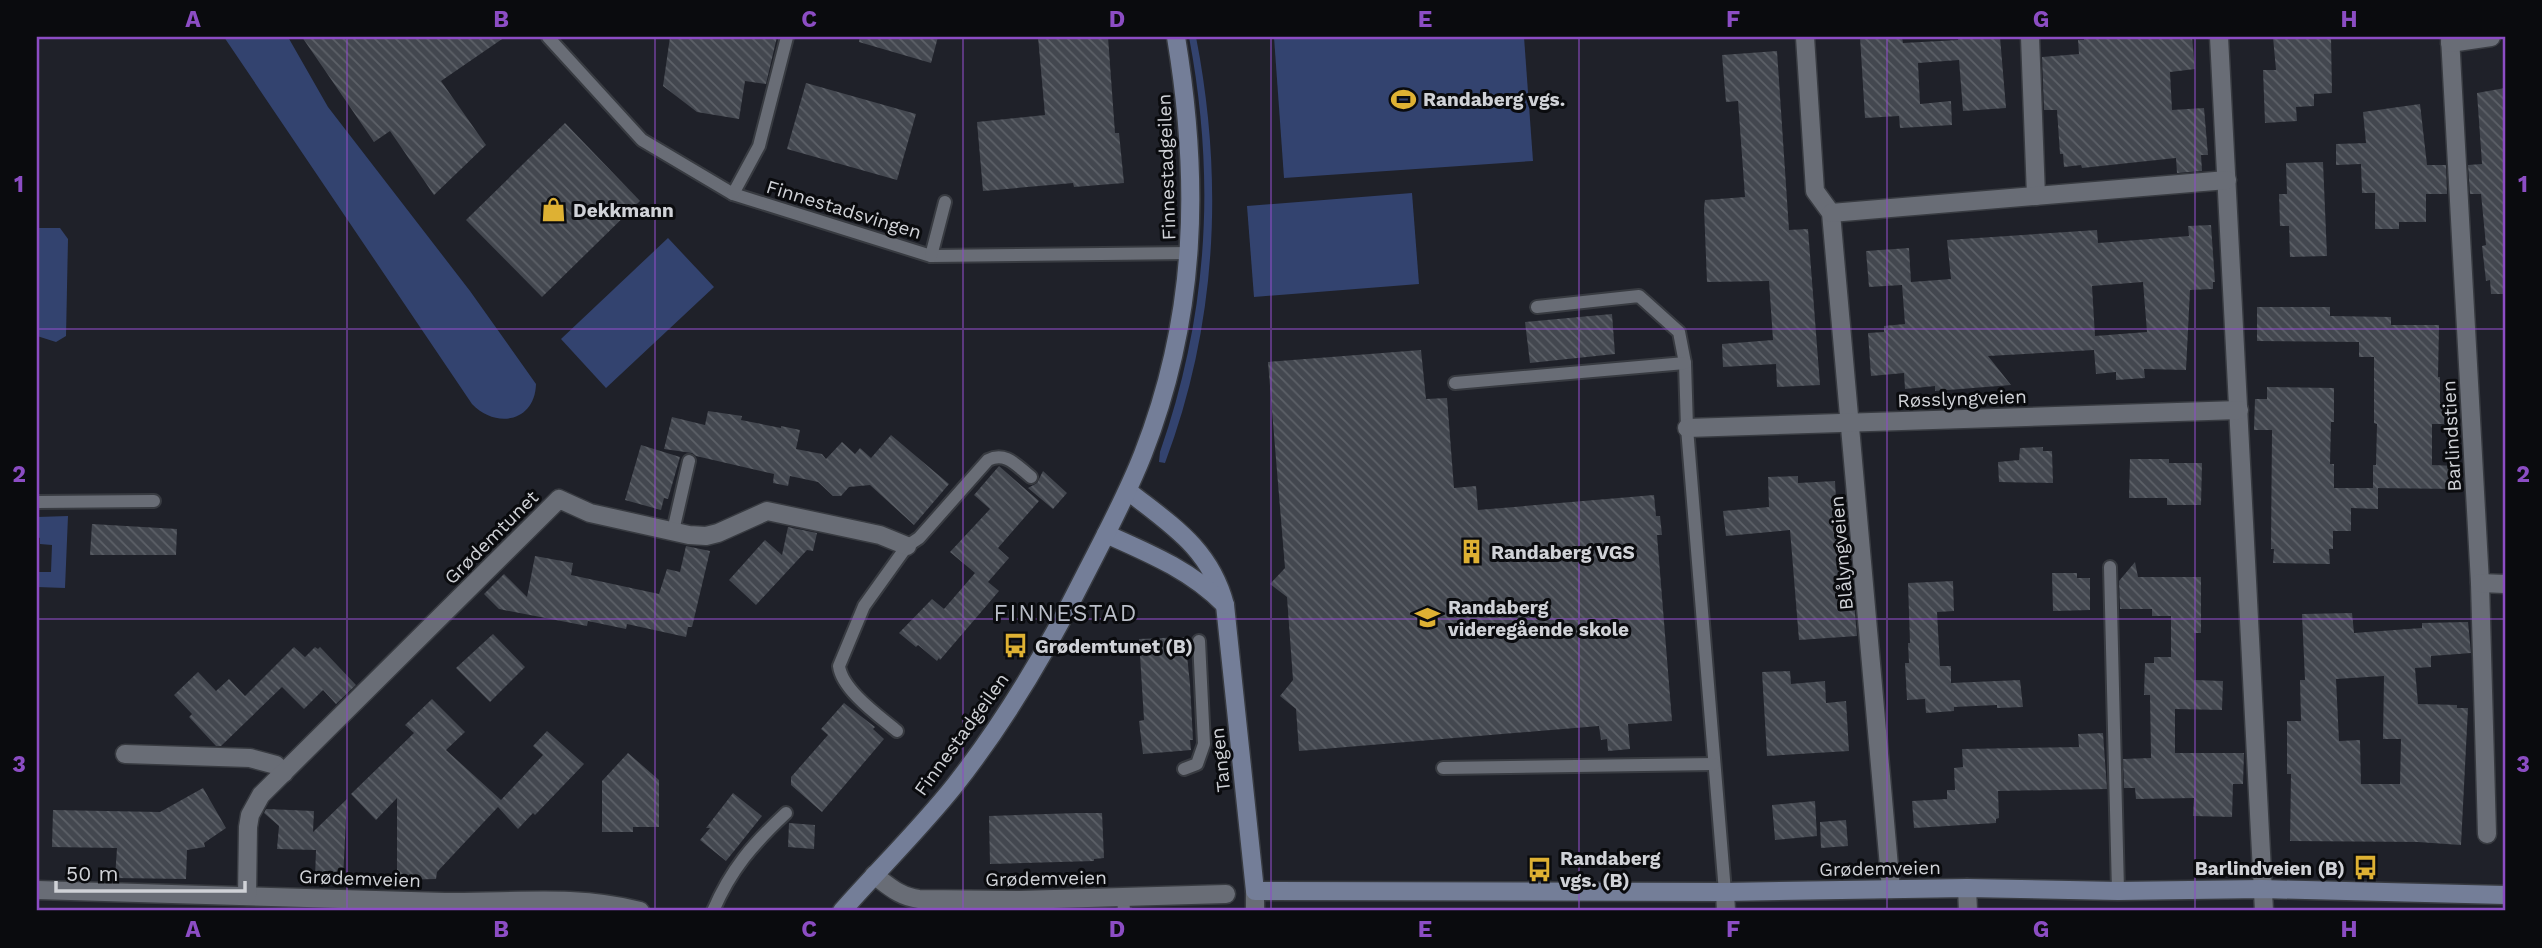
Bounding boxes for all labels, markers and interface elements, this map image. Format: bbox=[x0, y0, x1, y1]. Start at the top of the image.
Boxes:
text: A bbox=[185, 6, 201, 33]
text: B bbox=[493, 6, 509, 33]
text: C bbox=[801, 6, 817, 33]
text: D bbox=[1109, 6, 1125, 33]
text: E bbox=[1418, 6, 1432, 33]
text: F bbox=[1726, 6, 1740, 33]
text: G bbox=[2033, 6, 2049, 33]
text: H bbox=[2340, 6, 2358, 33]
sports icon: Randaberg vgs. bbox=[1389, 85, 1417, 113]
place label: Randaberg vgs. bbox=[1423, 88, 1565, 111]
street label: Finnestadgeilen bbox=[1152, 93, 1181, 241]
text: 1 bbox=[14, 171, 24, 198]
text: 1 bbox=[2518, 171, 2528, 198]
street label: Finnestadsvingen bbox=[763, 175, 924, 244]
shop icon: Dekkmann bbox=[539, 196, 567, 224]
place label: Dekkmann bbox=[573, 199, 674, 222]
street label: Barlindstien bbox=[2437, 380, 2466, 492]
street label: Røsslyngveien bbox=[1897, 385, 2027, 412]
text: 2 bbox=[12, 461, 26, 488]
text: 2 bbox=[2516, 461, 2530, 488]
street label: Grødemtunet bbox=[440, 486, 543, 589]
street label: Blålyngveien bbox=[1825, 495, 1858, 611]
building icon: Randaberg VGS bbox=[1457, 538, 1485, 566]
place label: Randaberg VGS bbox=[1491, 541, 1635, 564]
place label: Randaberg videregående skole bbox=[1447, 596, 1629, 641]
district label: FINNESTAD bbox=[994, 600, 1138, 627]
school or university icon: Randaberg videregående skole bbox=[1414, 604, 1442, 632]
bus stop icon: Grødemtunet (B) bbox=[1001, 632, 1029, 660]
place label: Grødemtunet (B) bbox=[1035, 635, 1193, 658]
street label: Finnestadgeilen bbox=[909, 668, 1014, 800]
street label: Tangen bbox=[1206, 726, 1235, 793]
text: 3 bbox=[12, 751, 26, 778]
text: 3 bbox=[2516, 751, 2530, 778]
place label: Randaberg vgs. (B) bbox=[1559, 847, 1661, 892]
scale bar bbox=[56, 850, 245, 894]
bus stop icon: Barlindveien (B) bbox=[2351, 854, 2379, 882]
bus stop icon: Randaberg vgs. (B) bbox=[1526, 855, 1554, 883]
street label: Grødemveien bbox=[1819, 856, 1941, 881]
place label: Barlindveien (B) bbox=[2195, 857, 2345, 880]
text: 50 m bbox=[66, 861, 118, 886]
street label: Grødemveien bbox=[299, 865, 421, 892]
street label: Grødemveien bbox=[985, 866, 1107, 891]
text: A bbox=[185, 916, 201, 943]
text: B bbox=[493, 916, 509, 943]
text: C bbox=[801, 916, 817, 943]
text: D bbox=[1109, 916, 1125, 943]
text: E bbox=[1418, 916, 1432, 943]
text: F bbox=[1726, 916, 1740, 943]
text: G bbox=[2033, 916, 2049, 943]
text: H bbox=[2340, 916, 2358, 943]

